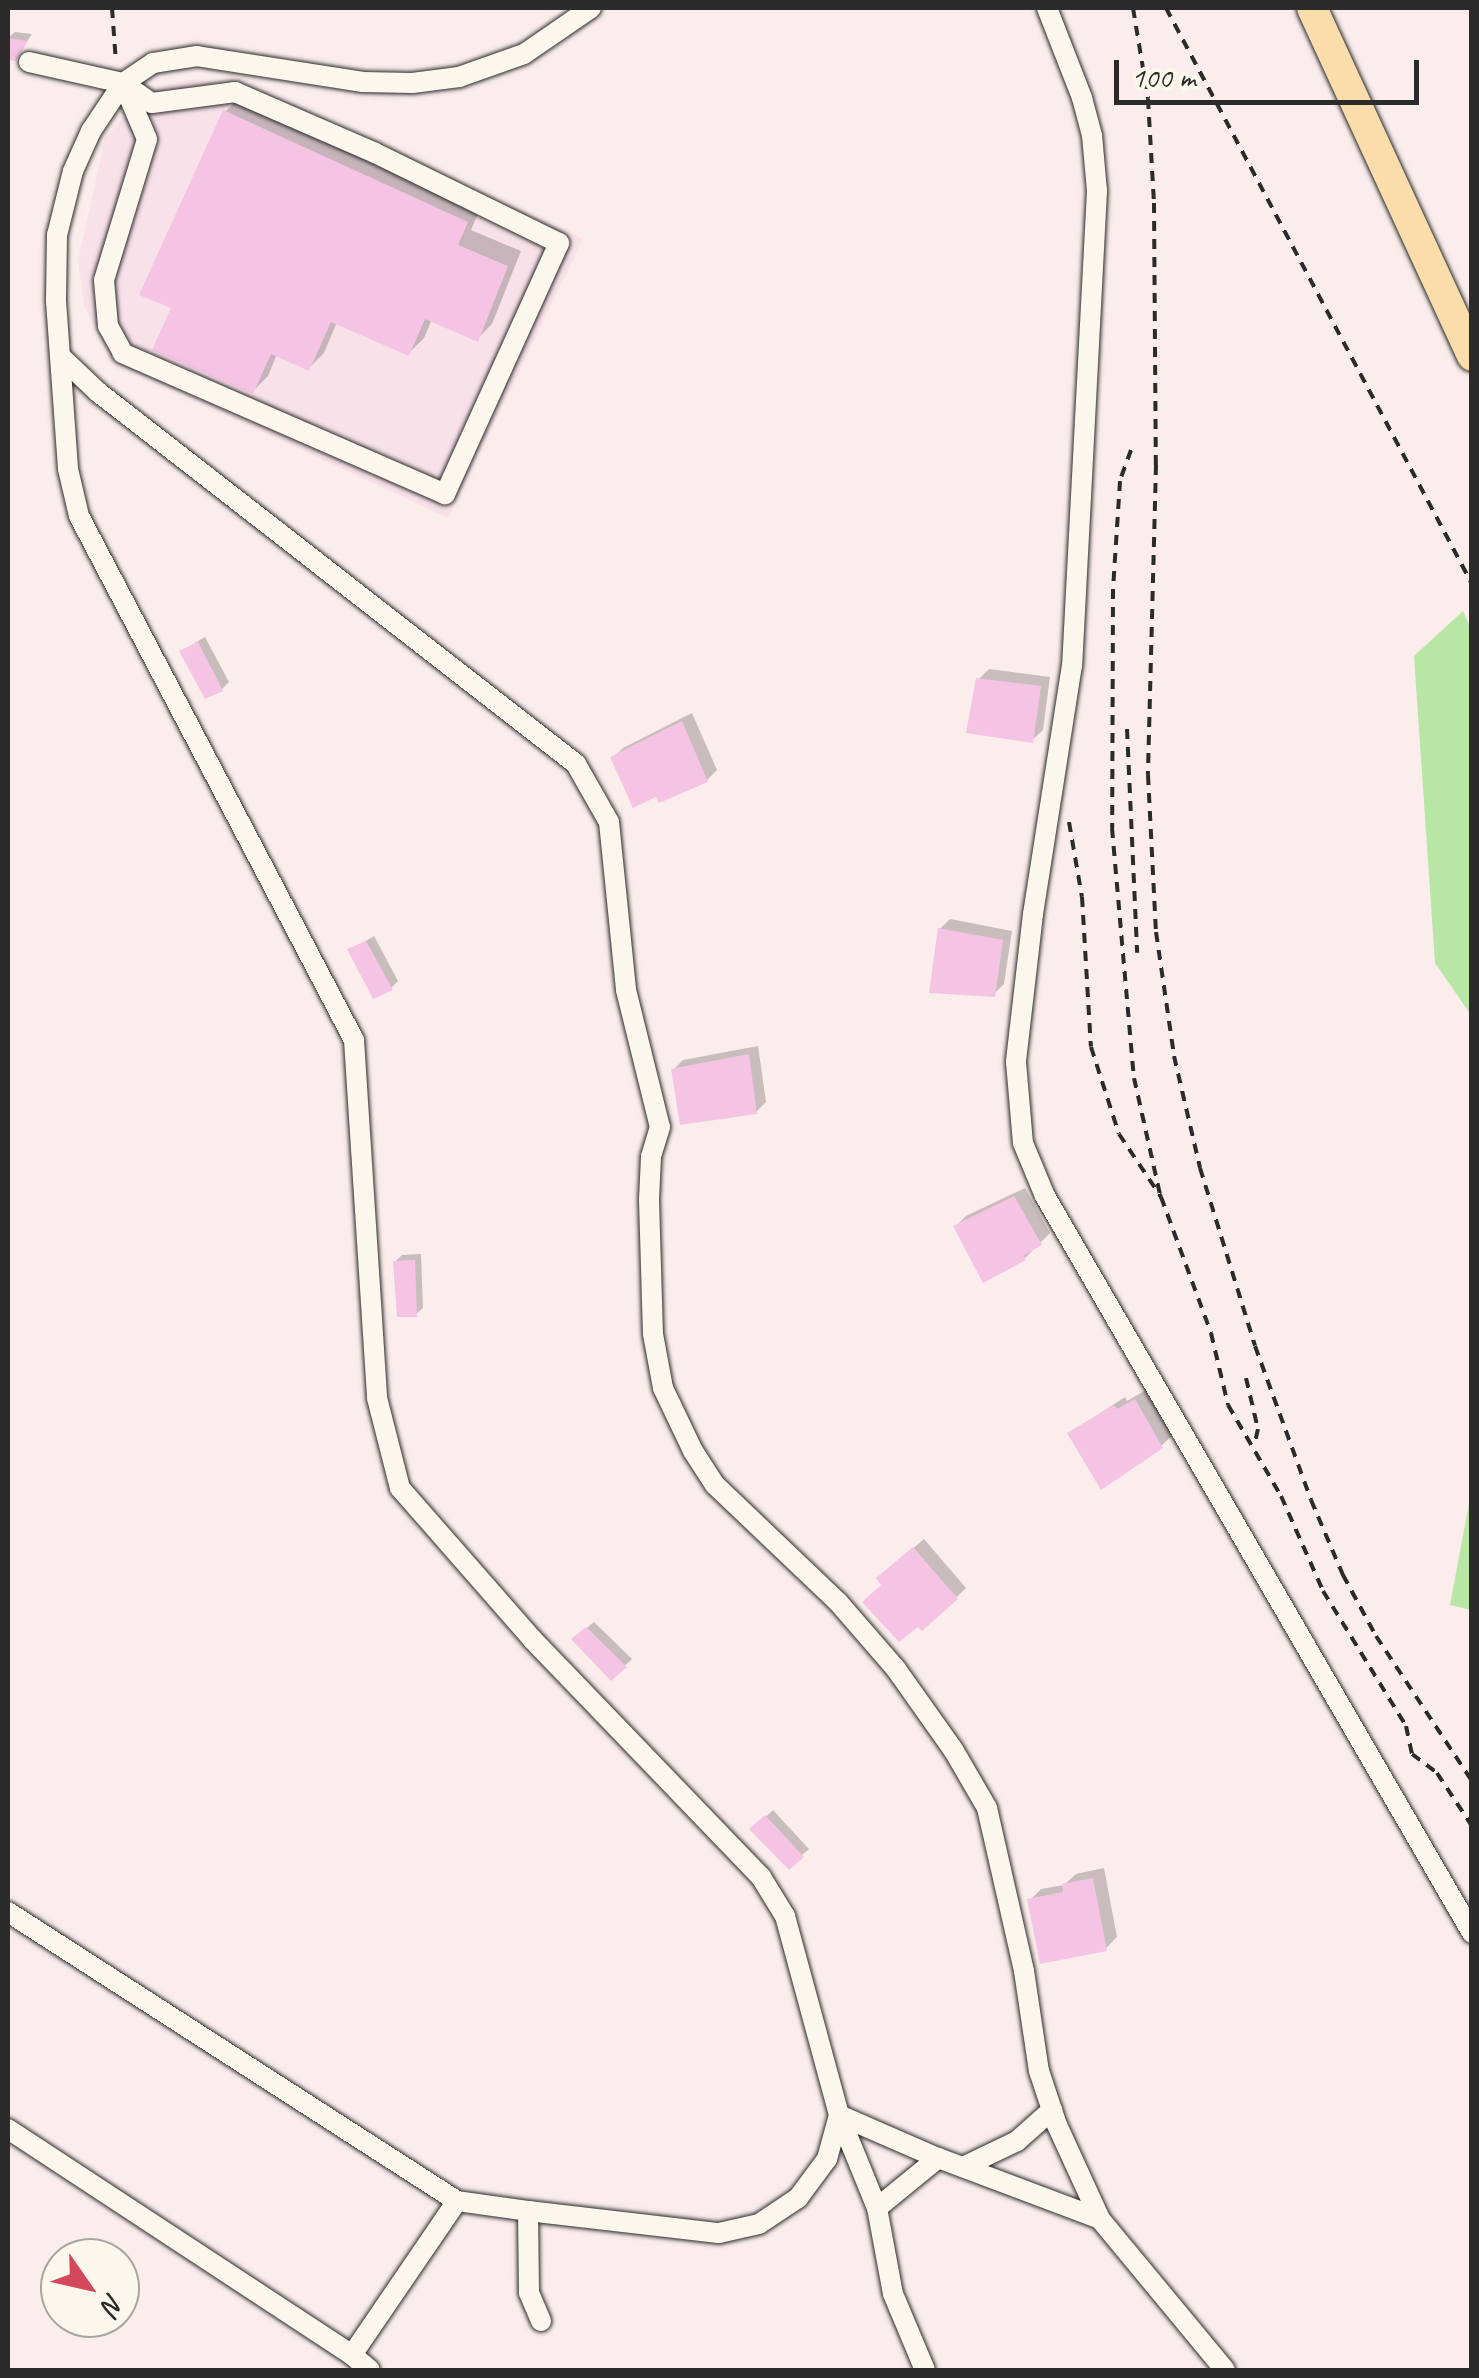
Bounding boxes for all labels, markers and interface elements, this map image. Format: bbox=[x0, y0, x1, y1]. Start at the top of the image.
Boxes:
scale bar bbox=[1119, 40, 1424, 102]
text: 100 m bbox=[1131, 58, 1196, 96]
north arrow bbox=[40, 2238, 140, 2338]
text: N bbox=[94, 2287, 133, 2321]

